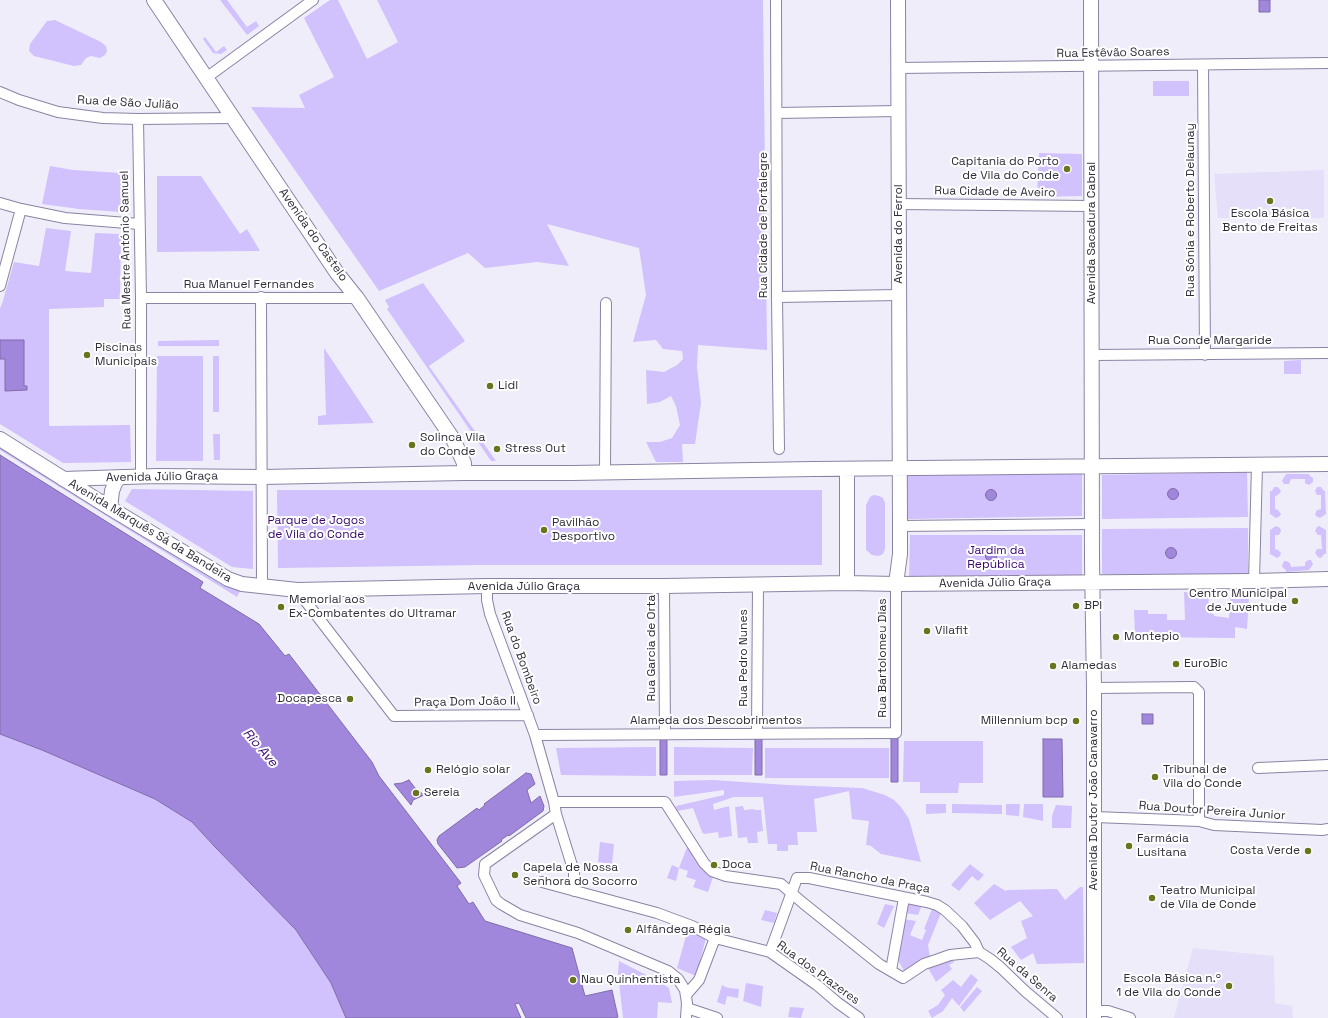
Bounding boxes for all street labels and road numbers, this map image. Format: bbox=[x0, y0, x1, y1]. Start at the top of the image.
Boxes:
street label: Rua Estêvão Soares bbox=[1056, 45, 1170, 61]
street label: Rua de São Julião bbox=[77, 93, 179, 113]
street label: Rua Sónia e Roberto Delaunay bbox=[1184, 123, 1198, 297]
street label: Rua Cidade de Portalegre bbox=[757, 152, 771, 298]
street label: Avenida Sacadura Cabral bbox=[1085, 162, 1099, 304]
street label: Rua Mestre António Samuel bbox=[117, 171, 135, 329]
street label: Avenida do Ferrol bbox=[892, 184, 906, 284]
street label: Rua Cidade de Aveiro bbox=[934, 184, 1056, 200]
street label: Avenida do Castelo bbox=[275, 186, 351, 284]
street label: Rua Manuel Fernandes bbox=[184, 278, 314, 292]
street label: Rua Conde Margaride bbox=[1148, 334, 1272, 348]
street label: Avenida Júlio Graça bbox=[106, 469, 218, 485]
street label: Avenida Marquês Sá da Bandeira bbox=[66, 476, 234, 586]
street label: Avenida Júlio Graça bbox=[939, 575, 1051, 591]
street label: Avenida Júlio Graça bbox=[468, 580, 580, 594]
street label: Rua Garcia de Orta bbox=[645, 595, 659, 701]
street label: Rua Bartolomeu Dias bbox=[876, 598, 890, 718]
street label: Rua do Bombeiro bbox=[497, 609, 545, 707]
street label: Rua Pedro Nunes bbox=[737, 609, 751, 707]
street label: Praça Dom João II bbox=[414, 694, 516, 710]
street label: Avenida Doutor João Canavarro bbox=[1087, 709, 1101, 891]
street label: Alameda dos Descobrimentos bbox=[630, 714, 802, 728]
street label: Rua Doutor Pereira Junior bbox=[1138, 799, 1286, 823]
street label: Rua Rancho da Praça bbox=[809, 859, 931, 897]
street label: Rua dos Prazeres bbox=[774, 938, 862, 1008]
street label: Rua da Senra bbox=[994, 945, 1060, 1005]

